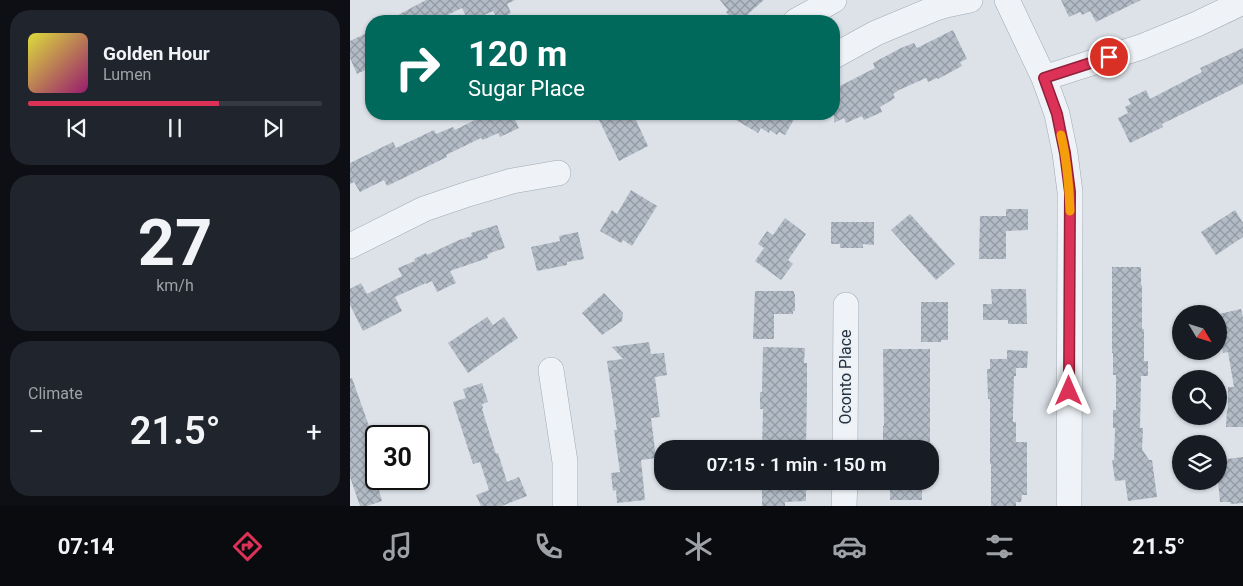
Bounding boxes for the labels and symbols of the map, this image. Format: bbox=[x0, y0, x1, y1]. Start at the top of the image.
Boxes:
pin bbox=[1088, 36, 1130, 78]
north arrow bbox=[1172, 305, 1228, 360]
street label: Oconto Place bbox=[836, 329, 855, 425]
position arrow bbox=[1042, 364, 1094, 416]
speed limit sign: 30 bbox=[365, 425, 430, 490]

